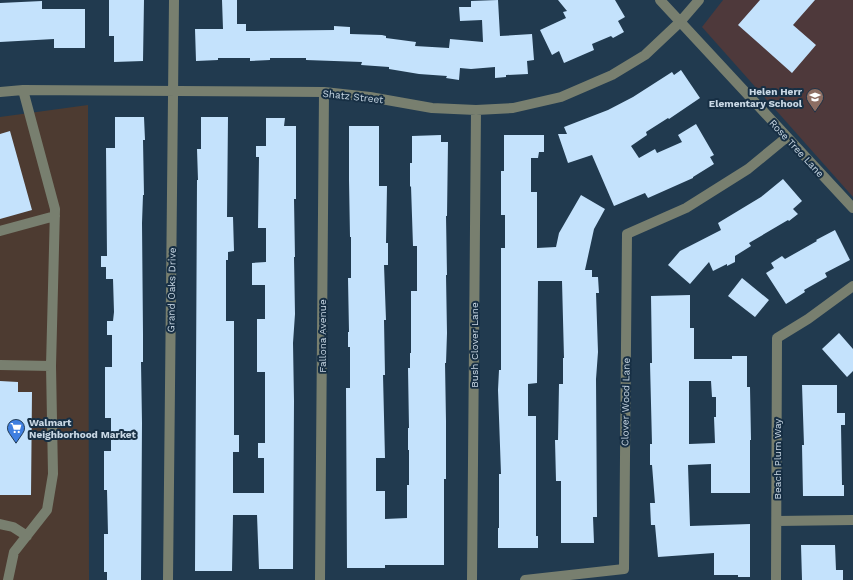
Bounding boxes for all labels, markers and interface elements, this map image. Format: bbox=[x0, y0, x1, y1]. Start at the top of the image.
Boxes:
place label: Helen Herr Elementary School bbox=[709, 86, 803, 109]
school or university icon: Helen Herr Elementary School bbox=[805, 87, 825, 112]
street label: Shatz Street bbox=[322, 88, 385, 105]
street label: Rose Tree Lane bbox=[767, 117, 826, 179]
street label: Grand Oaks Drive bbox=[165, 247, 178, 333]
street label: Fallona Avenue bbox=[317, 299, 328, 373]
street label: Bush Clover Lane bbox=[469, 302, 480, 388]
street label: Clover Wood Lane bbox=[619, 357, 632, 446]
place label: Walmart Neighborhood Market bbox=[29, 417, 137, 440]
supermarket icon: Walmart Neighborhood Market bbox=[6, 418, 26, 443]
street label: Beach Plum Way bbox=[772, 418, 783, 499]

